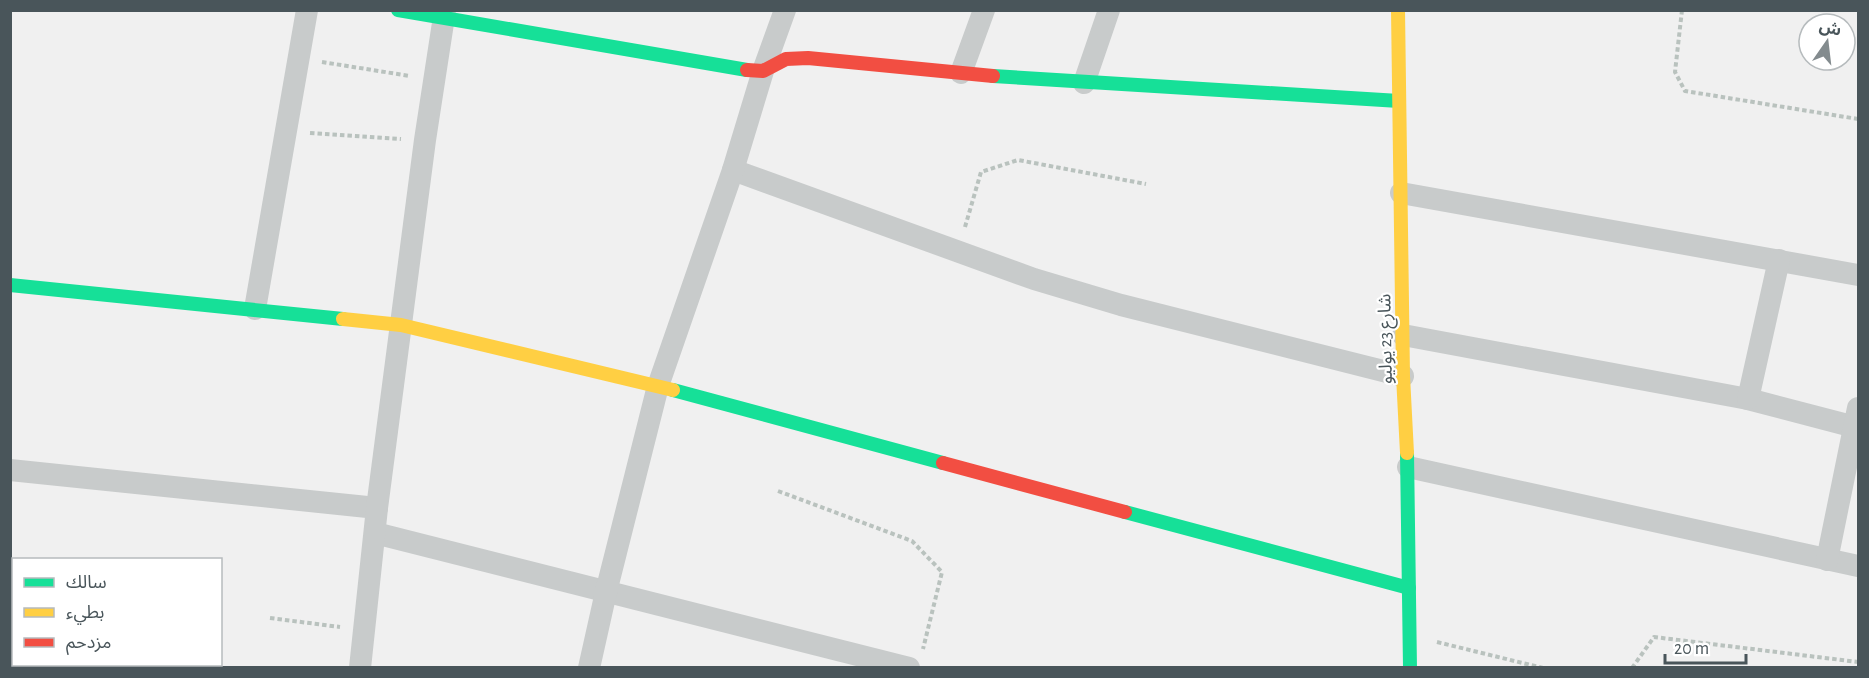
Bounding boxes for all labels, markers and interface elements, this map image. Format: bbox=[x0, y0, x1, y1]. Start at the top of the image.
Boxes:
north arrow bbox=[1797, 12, 1857, 72]
text: ش bbox=[1818, 18, 1843, 40]
street label: شارع 23 يوليو bbox=[1376, 294, 1400, 384]
legend bbox=[12, 558, 222, 666]
text: سالك bbox=[66, 574, 107, 592]
text: بطيء bbox=[66, 604, 104, 625]
scale bar bbox=[1665, 627, 1746, 665]
text: مزدحم bbox=[66, 634, 111, 655]
text: 20 m bbox=[1674, 640, 1709, 658]

